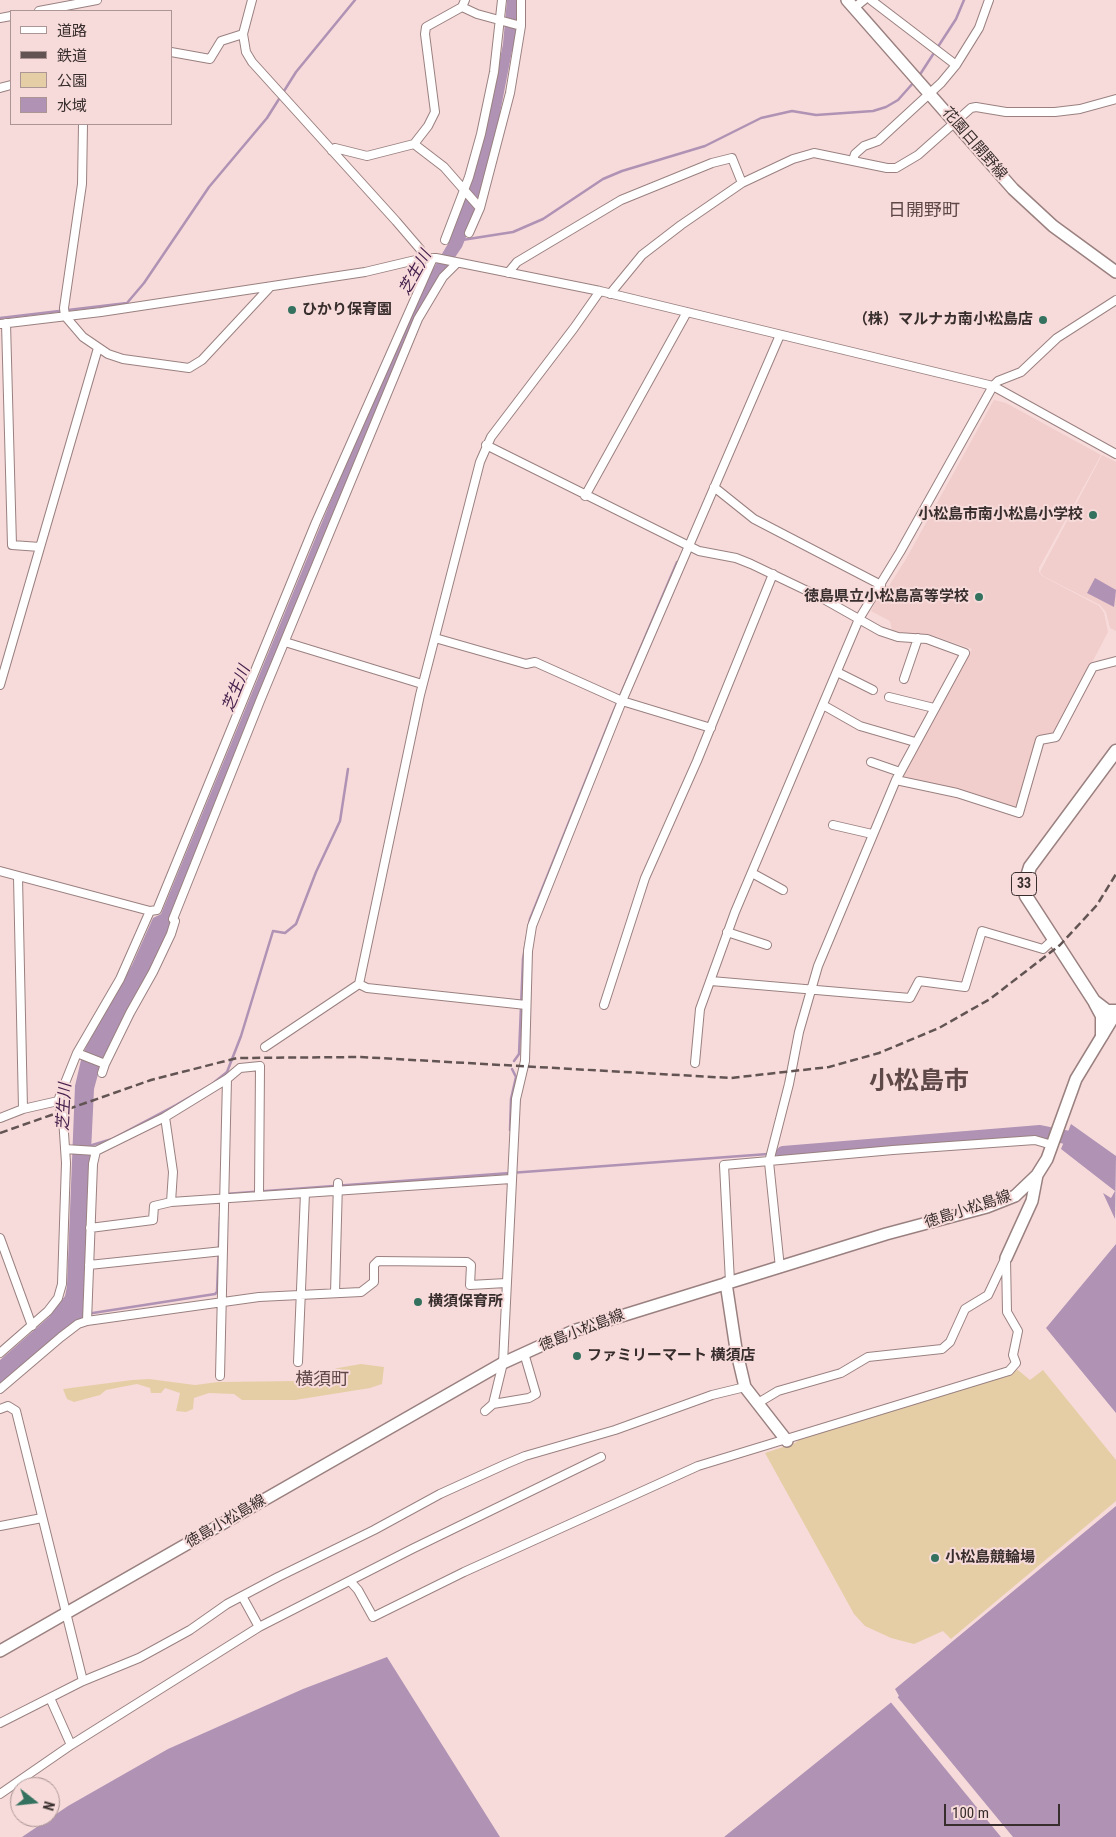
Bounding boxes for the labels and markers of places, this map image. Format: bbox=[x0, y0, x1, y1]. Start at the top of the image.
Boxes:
place label: ひかり保育園 bbox=[302, 301, 392, 319]
marker: ひかり保育園 bbox=[286, 304, 298, 316]
place label: （株）マルナカ南小松島店 bbox=[853, 311, 1033, 329]
marker: （株）マルナカ南小松島店 bbox=[1037, 314, 1049, 326]
place label: 小松島市南小松島小学校 bbox=[918, 506, 1083, 524]
marker: 小松島市南小松島小学校 bbox=[1087, 509, 1099, 521]
place label: 徳島県立小松島高等学校 bbox=[804, 588, 969, 606]
marker: 徳島県立小松島高等学校 bbox=[973, 591, 985, 603]
place label: 横須保育所 bbox=[428, 1293, 503, 1311]
marker: 横須保育所 bbox=[412, 1296, 424, 1308]
place label: ファミリーマート 横須店 bbox=[587, 1347, 755, 1365]
marker: ファミリーマート 横須店 bbox=[571, 1350, 583, 1362]
place label: 小松島競輪場 bbox=[945, 1549, 1035, 1567]
marker: 小松島競輪場 bbox=[929, 1552, 941, 1564]

